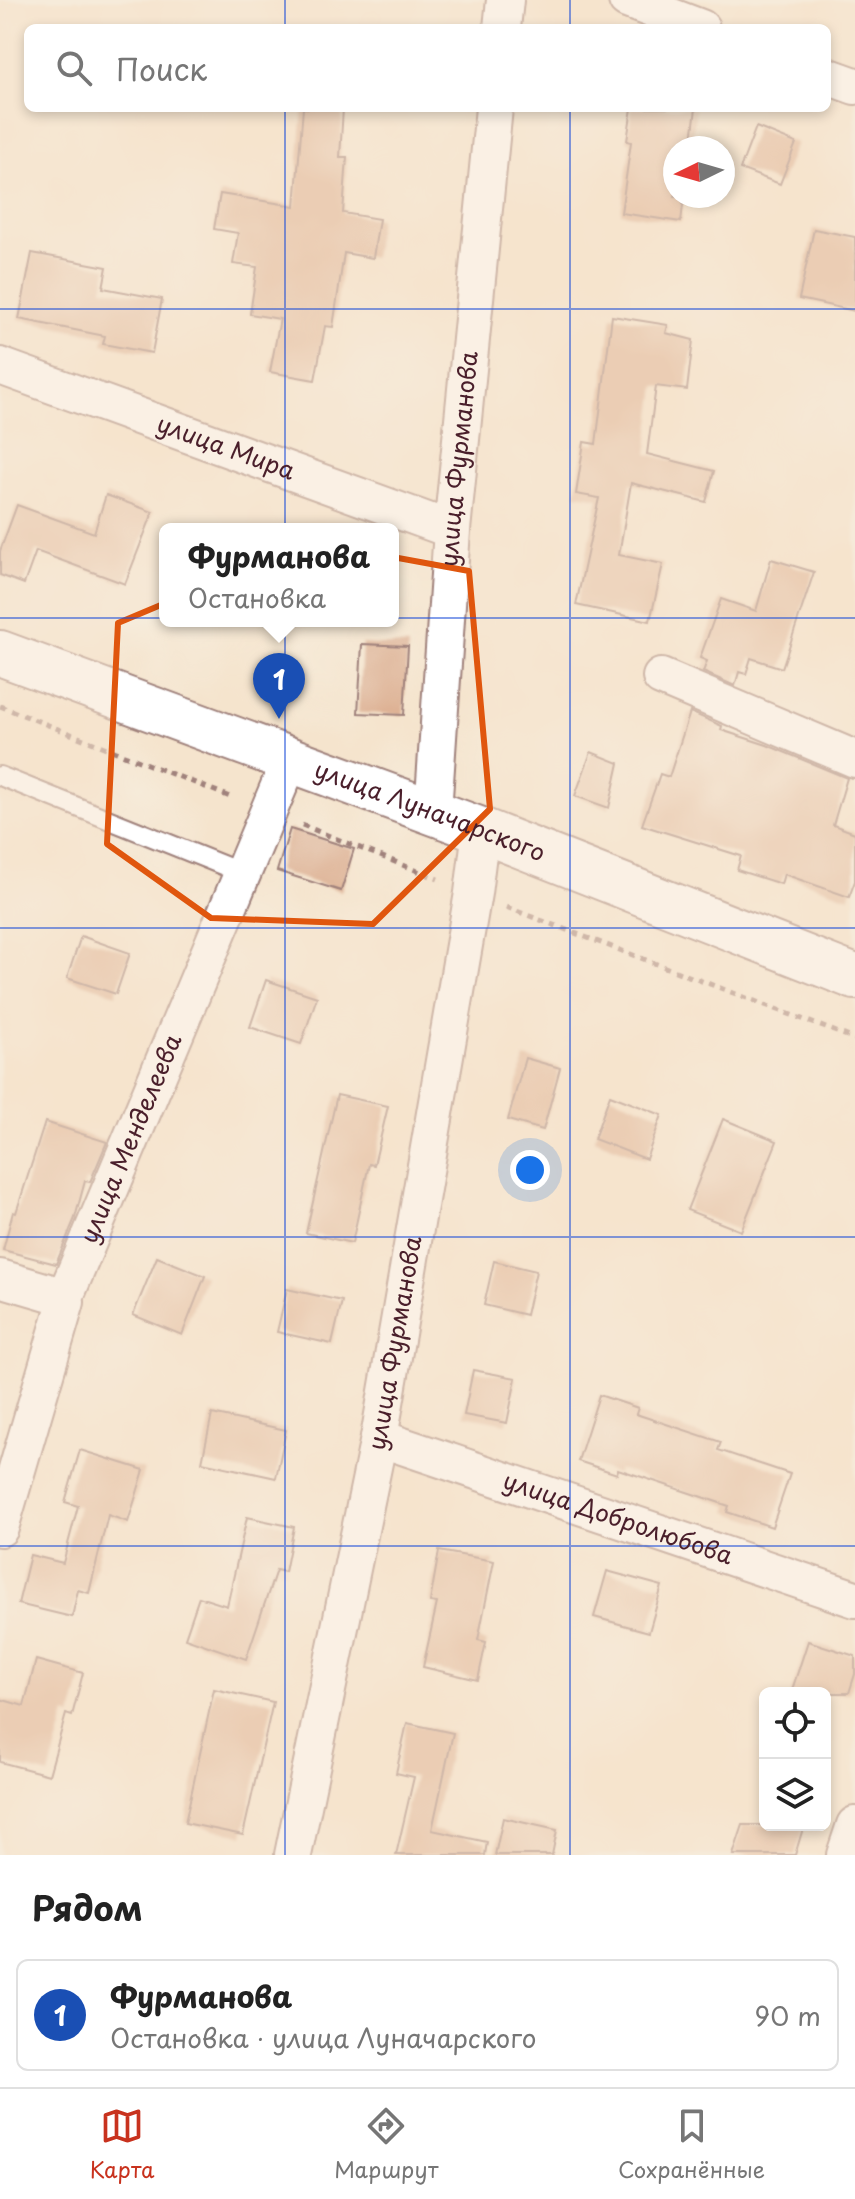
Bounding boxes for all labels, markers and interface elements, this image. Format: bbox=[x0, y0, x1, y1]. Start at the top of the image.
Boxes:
search box bbox=[24, 24, 831, 112]
icon: search bbox=[52, 46, 96, 90]
text: Поиск bbox=[116, 46, 207, 91]
north arrow bbox=[663, 136, 735, 208]
street label: улица Фурманова bbox=[430, 349, 486, 568]
street label: улица Мира bbox=[152, 404, 300, 488]
popup bbox=[159, 523, 399, 627]
text: Фурманова bbox=[188, 533, 370, 578]
text: Остановка bbox=[188, 578, 326, 617]
pin: 1 bbox=[253, 653, 305, 719]
street label: улица Луначарского bbox=[310, 750, 551, 870]
street label: улица Менделеева bbox=[70, 1028, 189, 1248]
your location bbox=[510, 1150, 550, 1190]
street label: улица Фурманова bbox=[357, 1233, 430, 1453]
street label: улица Добролюбова bbox=[499, 1461, 738, 1572]
map controls bbox=[759, 1687, 831, 1831]
button: locate bbox=[759, 1687, 831, 1759]
button: layers bbox=[759, 1759, 831, 1831]
text: Рядом bbox=[32, 1881, 143, 1933]
text: Фурманова bbox=[110, 1973, 292, 2018]
text: 1 bbox=[54, 1996, 66, 2035]
text: 90 m bbox=[754, 1996, 821, 2035]
text: Остановка · улица Луначарского bbox=[110, 2018, 536, 2057]
tab: Карта bbox=[90, 2104, 154, 2185]
tab: Маршрут bbox=[334, 2104, 438, 2185]
tab: Сохранённые bbox=[618, 2104, 765, 2185]

